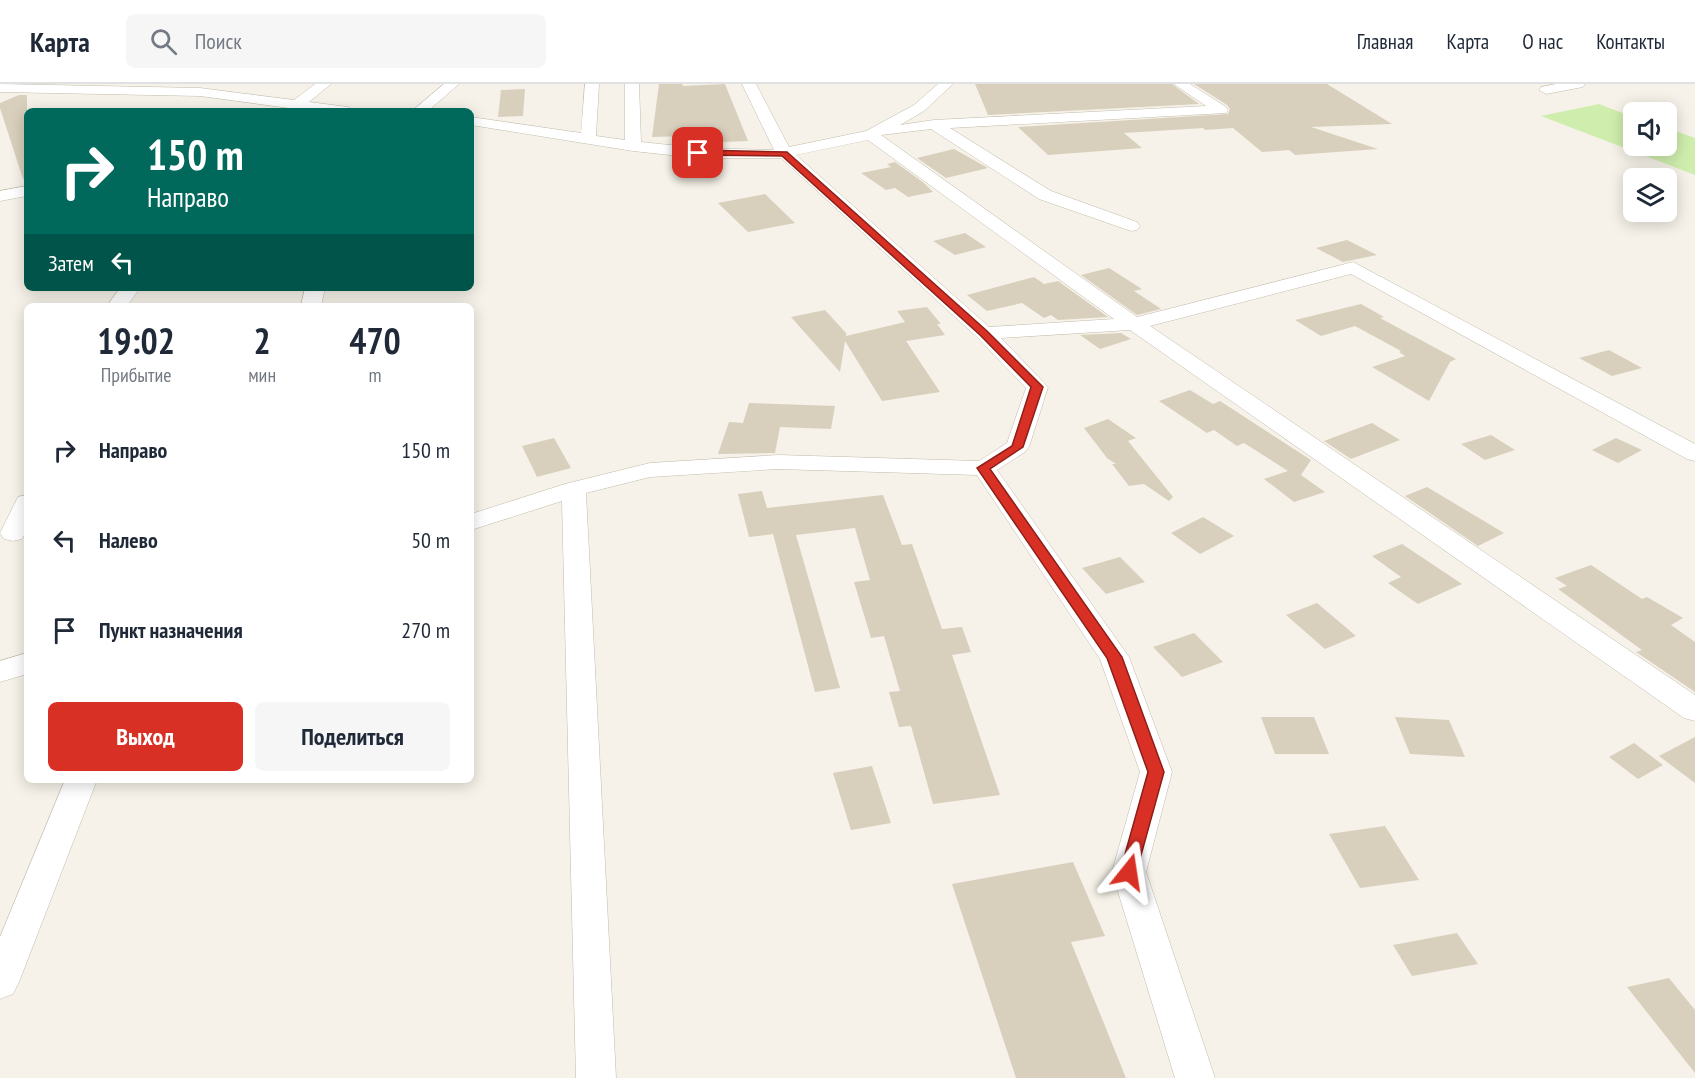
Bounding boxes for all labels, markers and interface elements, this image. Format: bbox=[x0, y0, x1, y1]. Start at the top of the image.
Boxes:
search box bbox=[126, 14, 546, 68]
text: Карта bbox=[30, 23, 90, 60]
icon: search bbox=[147, 25, 180, 58]
text: Поиск bbox=[195, 27, 242, 55]
text: Главная bbox=[1357, 28, 1413, 55]
text: Карта bbox=[1446, 28, 1489, 55]
text: О нас bbox=[1522, 28, 1563, 55]
text: Контакты bbox=[1596, 28, 1665, 55]
map controls bbox=[1623, 102, 1677, 222]
button: sound bbox=[1623, 102, 1677, 156]
text: 150 m bbox=[147, 127, 244, 182]
pin bbox=[672, 127, 723, 178]
icon: right bbox=[48, 132, 126, 210]
icon: arrive bbox=[681, 136, 714, 169]
button: layers bbox=[1623, 168, 1677, 222]
text: Направо bbox=[147, 180, 229, 214]
icon: left bbox=[106, 246, 139, 279]
text: Затем bbox=[48, 249, 94, 277]
text: 19:02 bbox=[97, 317, 175, 364]
text: 2 bbox=[254, 317, 271, 364]
text: 470 bbox=[349, 317, 401, 364]
text: Прибытие bbox=[101, 362, 172, 388]
text: мин bbox=[248, 362, 276, 388]
text: m bbox=[369, 362, 382, 388]
icon: right bbox=[48, 434, 81, 467]
text: Направо bbox=[99, 436, 167, 464]
text: 150 m bbox=[401, 436, 450, 464]
icon: left bbox=[48, 524, 81, 557]
text: Налево bbox=[99, 526, 158, 554]
text: 50 m bbox=[411, 526, 450, 554]
icon: arrive bbox=[48, 614, 81, 647]
text: Пункт назначения bbox=[99, 616, 243, 644]
text: 270 m bbox=[401, 616, 450, 644]
button: Выход bbox=[48, 702, 243, 771]
button: Поделиться bbox=[255, 702, 450, 771]
position arrow bbox=[1097, 840, 1161, 904]

